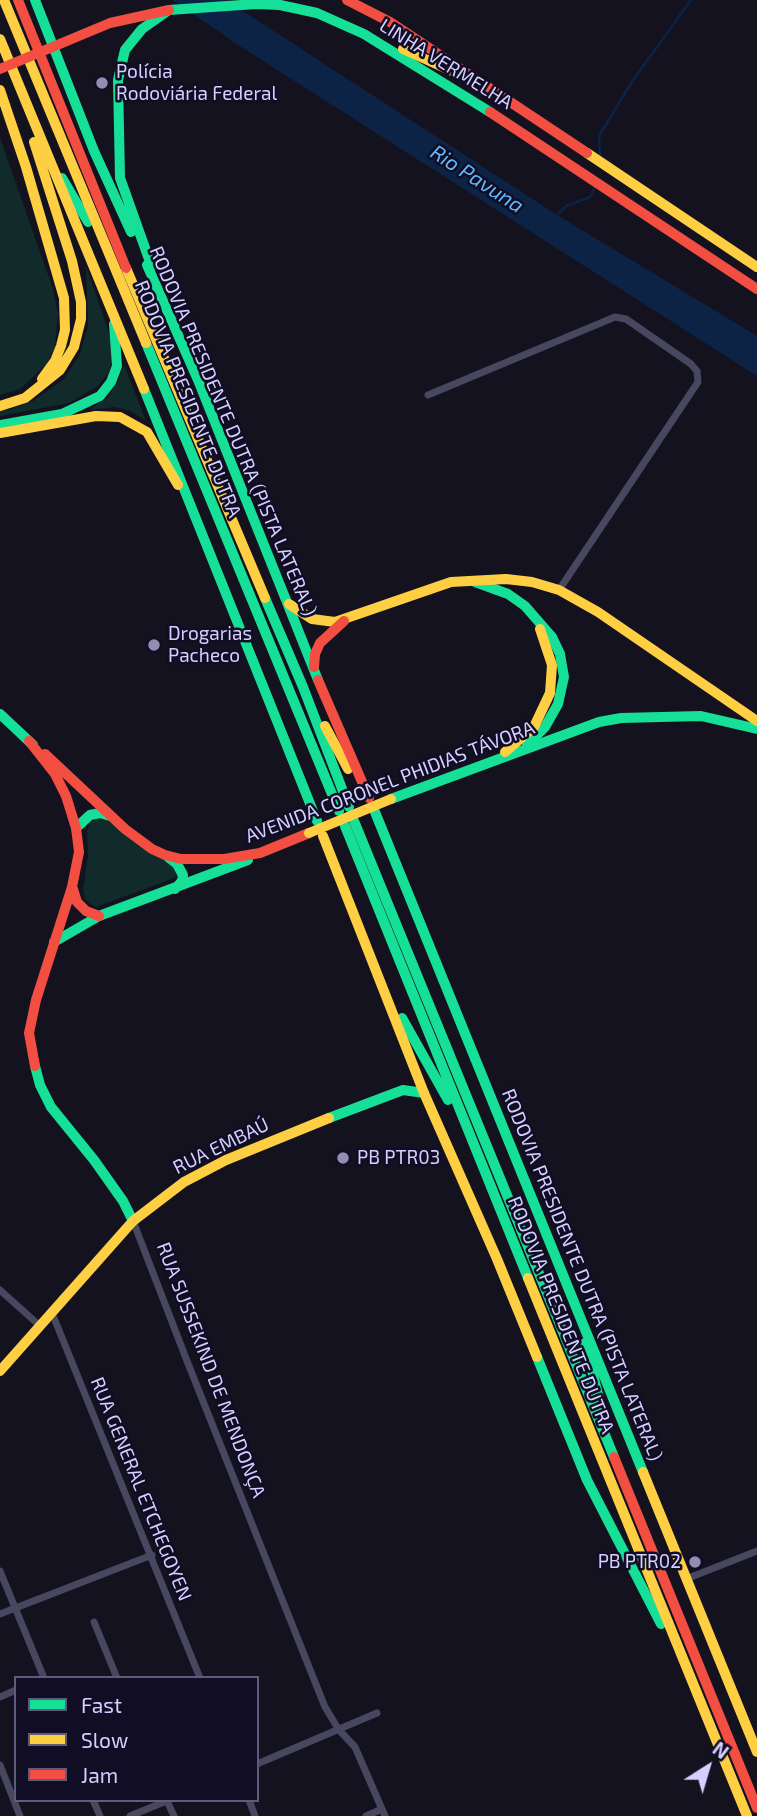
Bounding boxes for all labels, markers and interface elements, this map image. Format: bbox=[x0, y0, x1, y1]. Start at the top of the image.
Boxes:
street label: LINHA VERMELHA bbox=[375, 14, 517, 114]
place label: Polícia Rodoviária Federal bbox=[116, 61, 277, 105]
marker: Polícia Rodoviária Federal bbox=[94, 75, 110, 91]
water label: Rio Pavuna bbox=[426, 140, 528, 218]
street label: RODOVIA PRESIDENTE DUTRA (PISTA LATERAL) bbox=[145, 243, 321, 619]
street label: RODOVIA PRESIDENTE DUTRA bbox=[130, 277, 246, 521]
place label: Drogarias Pacheco bbox=[168, 623, 252, 667]
marker: Drogarias Pacheco bbox=[146, 637, 162, 653]
street label: AVENIDA CORONEL PHIDIAS TÁVORA bbox=[242, 716, 538, 848]
street label: RODOVIA PRESIDENTE DUTRA (PISTA LATERAL) bbox=[497, 1086, 667, 1464]
street label: RUA EMBAÚ bbox=[169, 1113, 273, 1179]
place label: PB PTR03 bbox=[357, 1147, 440, 1169]
marker: PB PTR03 bbox=[335, 1150, 351, 1166]
street label: RODOVIA PRESIDENTE DUTRA bbox=[503, 1193, 619, 1437]
street label: RUA SUSSEKIND DE MENDONÇA bbox=[152, 1239, 270, 1501]
street label: RUA GENERAL ETCHEGOYEN bbox=[86, 1374, 196, 1604]
place label: PB PTR02 bbox=[598, 1551, 681, 1573]
marker: PB PTR02 bbox=[687, 1554, 703, 1570]
legend bbox=[14, 1676, 259, 1802]
text: Fast bbox=[81, 1692, 122, 1717]
text: Slow bbox=[81, 1727, 128, 1752]
north arrow bbox=[673, 1732, 743, 1802]
text: N bbox=[709, 1737, 733, 1763]
text: Jam bbox=[81, 1762, 118, 1787]

